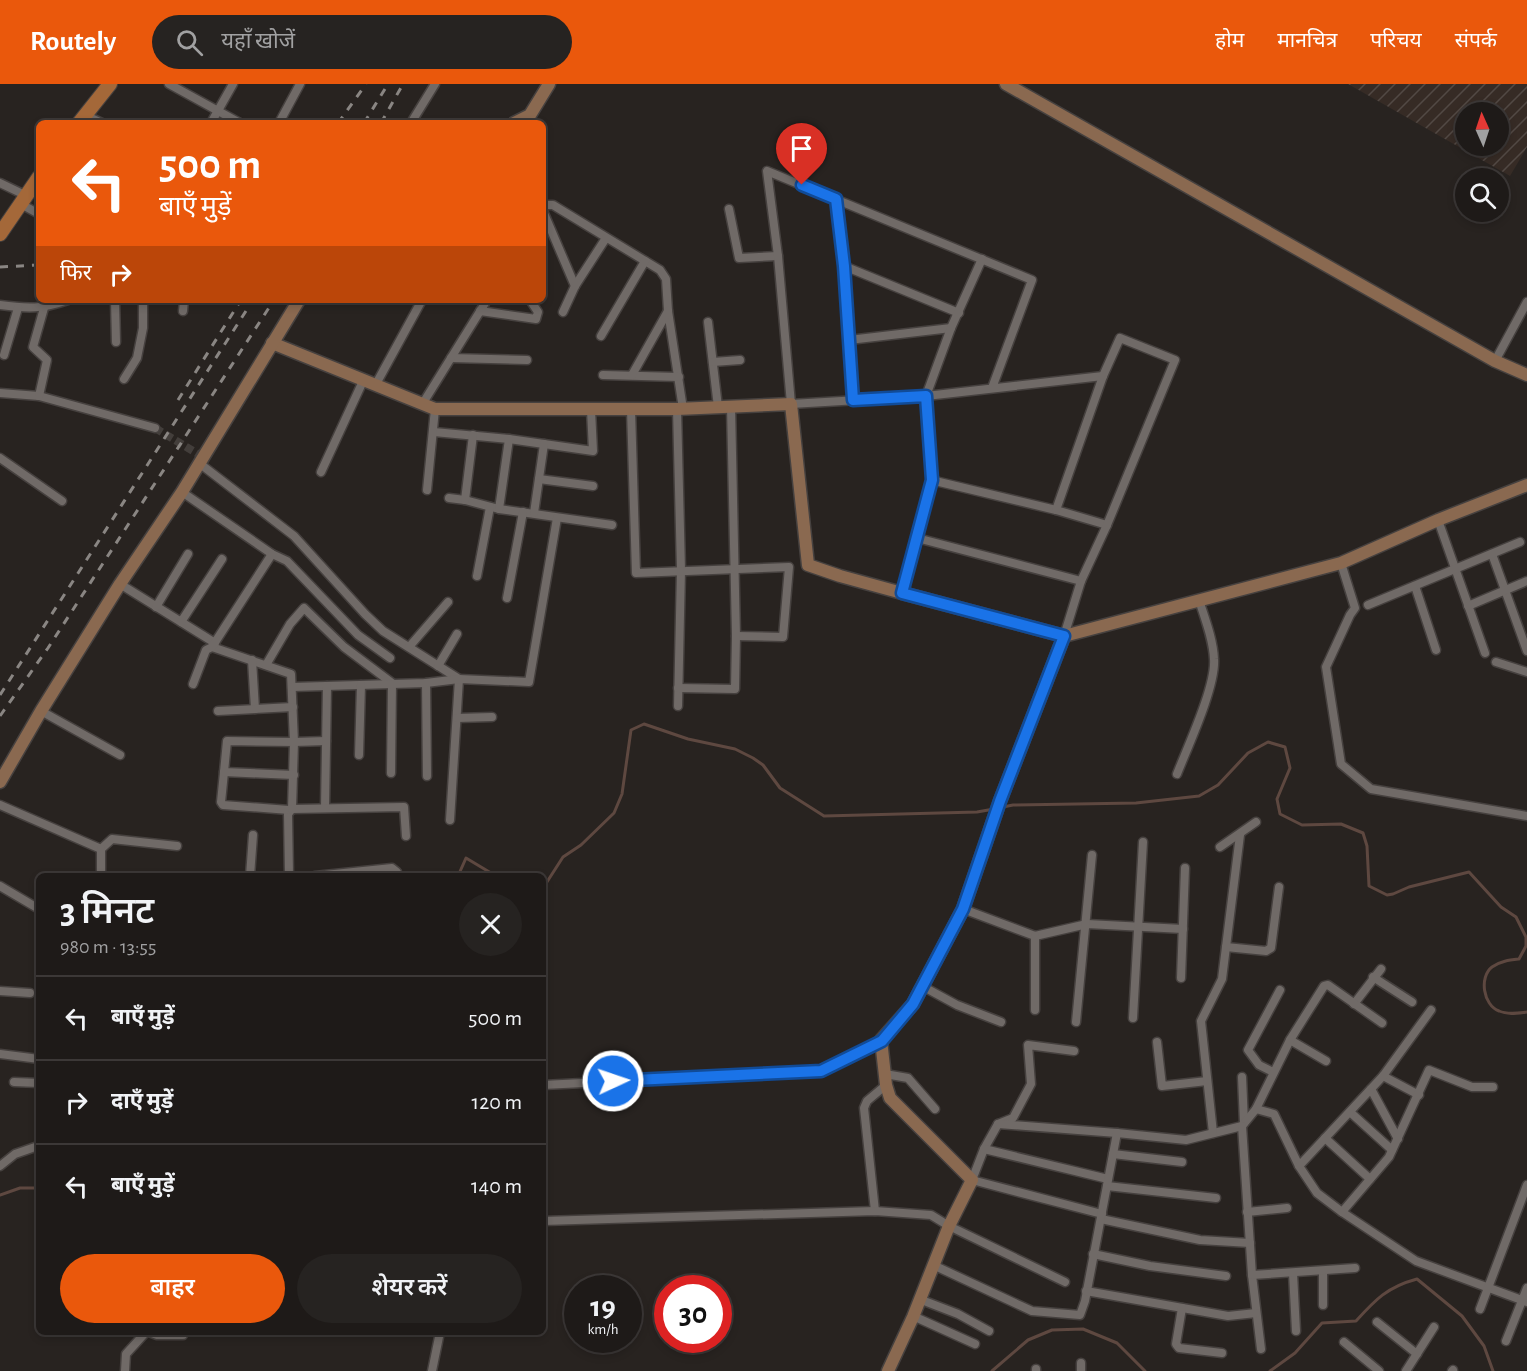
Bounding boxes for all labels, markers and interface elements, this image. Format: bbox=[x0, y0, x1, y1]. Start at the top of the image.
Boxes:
search box bbox=[152, 15, 572, 69]
icon: search bbox=[173, 26, 206, 59]
text: Routely bbox=[30, 28, 116, 56]
text: यहाँ खोजें bbox=[221, 30, 295, 52]
text: होम bbox=[1215, 30, 1244, 51]
text: मानचित्र bbox=[1277, 30, 1337, 51]
text: परिचय bbox=[1370, 30, 1422, 51]
text: संपर्क bbox=[1455, 30, 1497, 51]
north arrow bbox=[1455, 102, 1509, 156]
map controls bbox=[1455, 102, 1509, 222]
pin bbox=[776, 123, 827, 185]
icon: arrive bbox=[785, 132, 818, 165]
icon: left bbox=[60, 144, 138, 222]
text: 500 m bbox=[159, 144, 261, 186]
button: search bbox=[1455, 168, 1509, 222]
text: बाएँ मुड़ें bbox=[159, 193, 231, 220]
icon: right bbox=[104, 258, 137, 291]
text: फिर bbox=[60, 262, 92, 284]
button: close bbox=[459, 893, 522, 956]
text: 3 मिनट bbox=[60, 894, 154, 930]
text: 980 m · 13:55 bbox=[60, 937, 156, 957]
icon: left bbox=[60, 1002, 93, 1035]
text: बाएँ मुड़ें bbox=[111, 1006, 175, 1028]
text: 500 m bbox=[468, 1007, 522, 1029]
position arrow bbox=[581, 1049, 645, 1113]
icon: right bbox=[60, 1086, 93, 1119]
text: दाएँ मुड़ें bbox=[111, 1090, 173, 1112]
text: 120 m bbox=[472, 1091, 522, 1113]
icon: left bbox=[60, 1170, 93, 1203]
text: बाएँ मुड़ें bbox=[111, 1174, 175, 1196]
text: 140 m bbox=[471, 1175, 522, 1197]
button: बाहर bbox=[60, 1254, 285, 1323]
button: शेयर करें bbox=[297, 1254, 522, 1323]
speed limit sign: 30 bbox=[654, 1275, 732, 1353]
text: 19 bbox=[590, 1292, 616, 1322]
text: km/h bbox=[588, 1322, 618, 1337]

